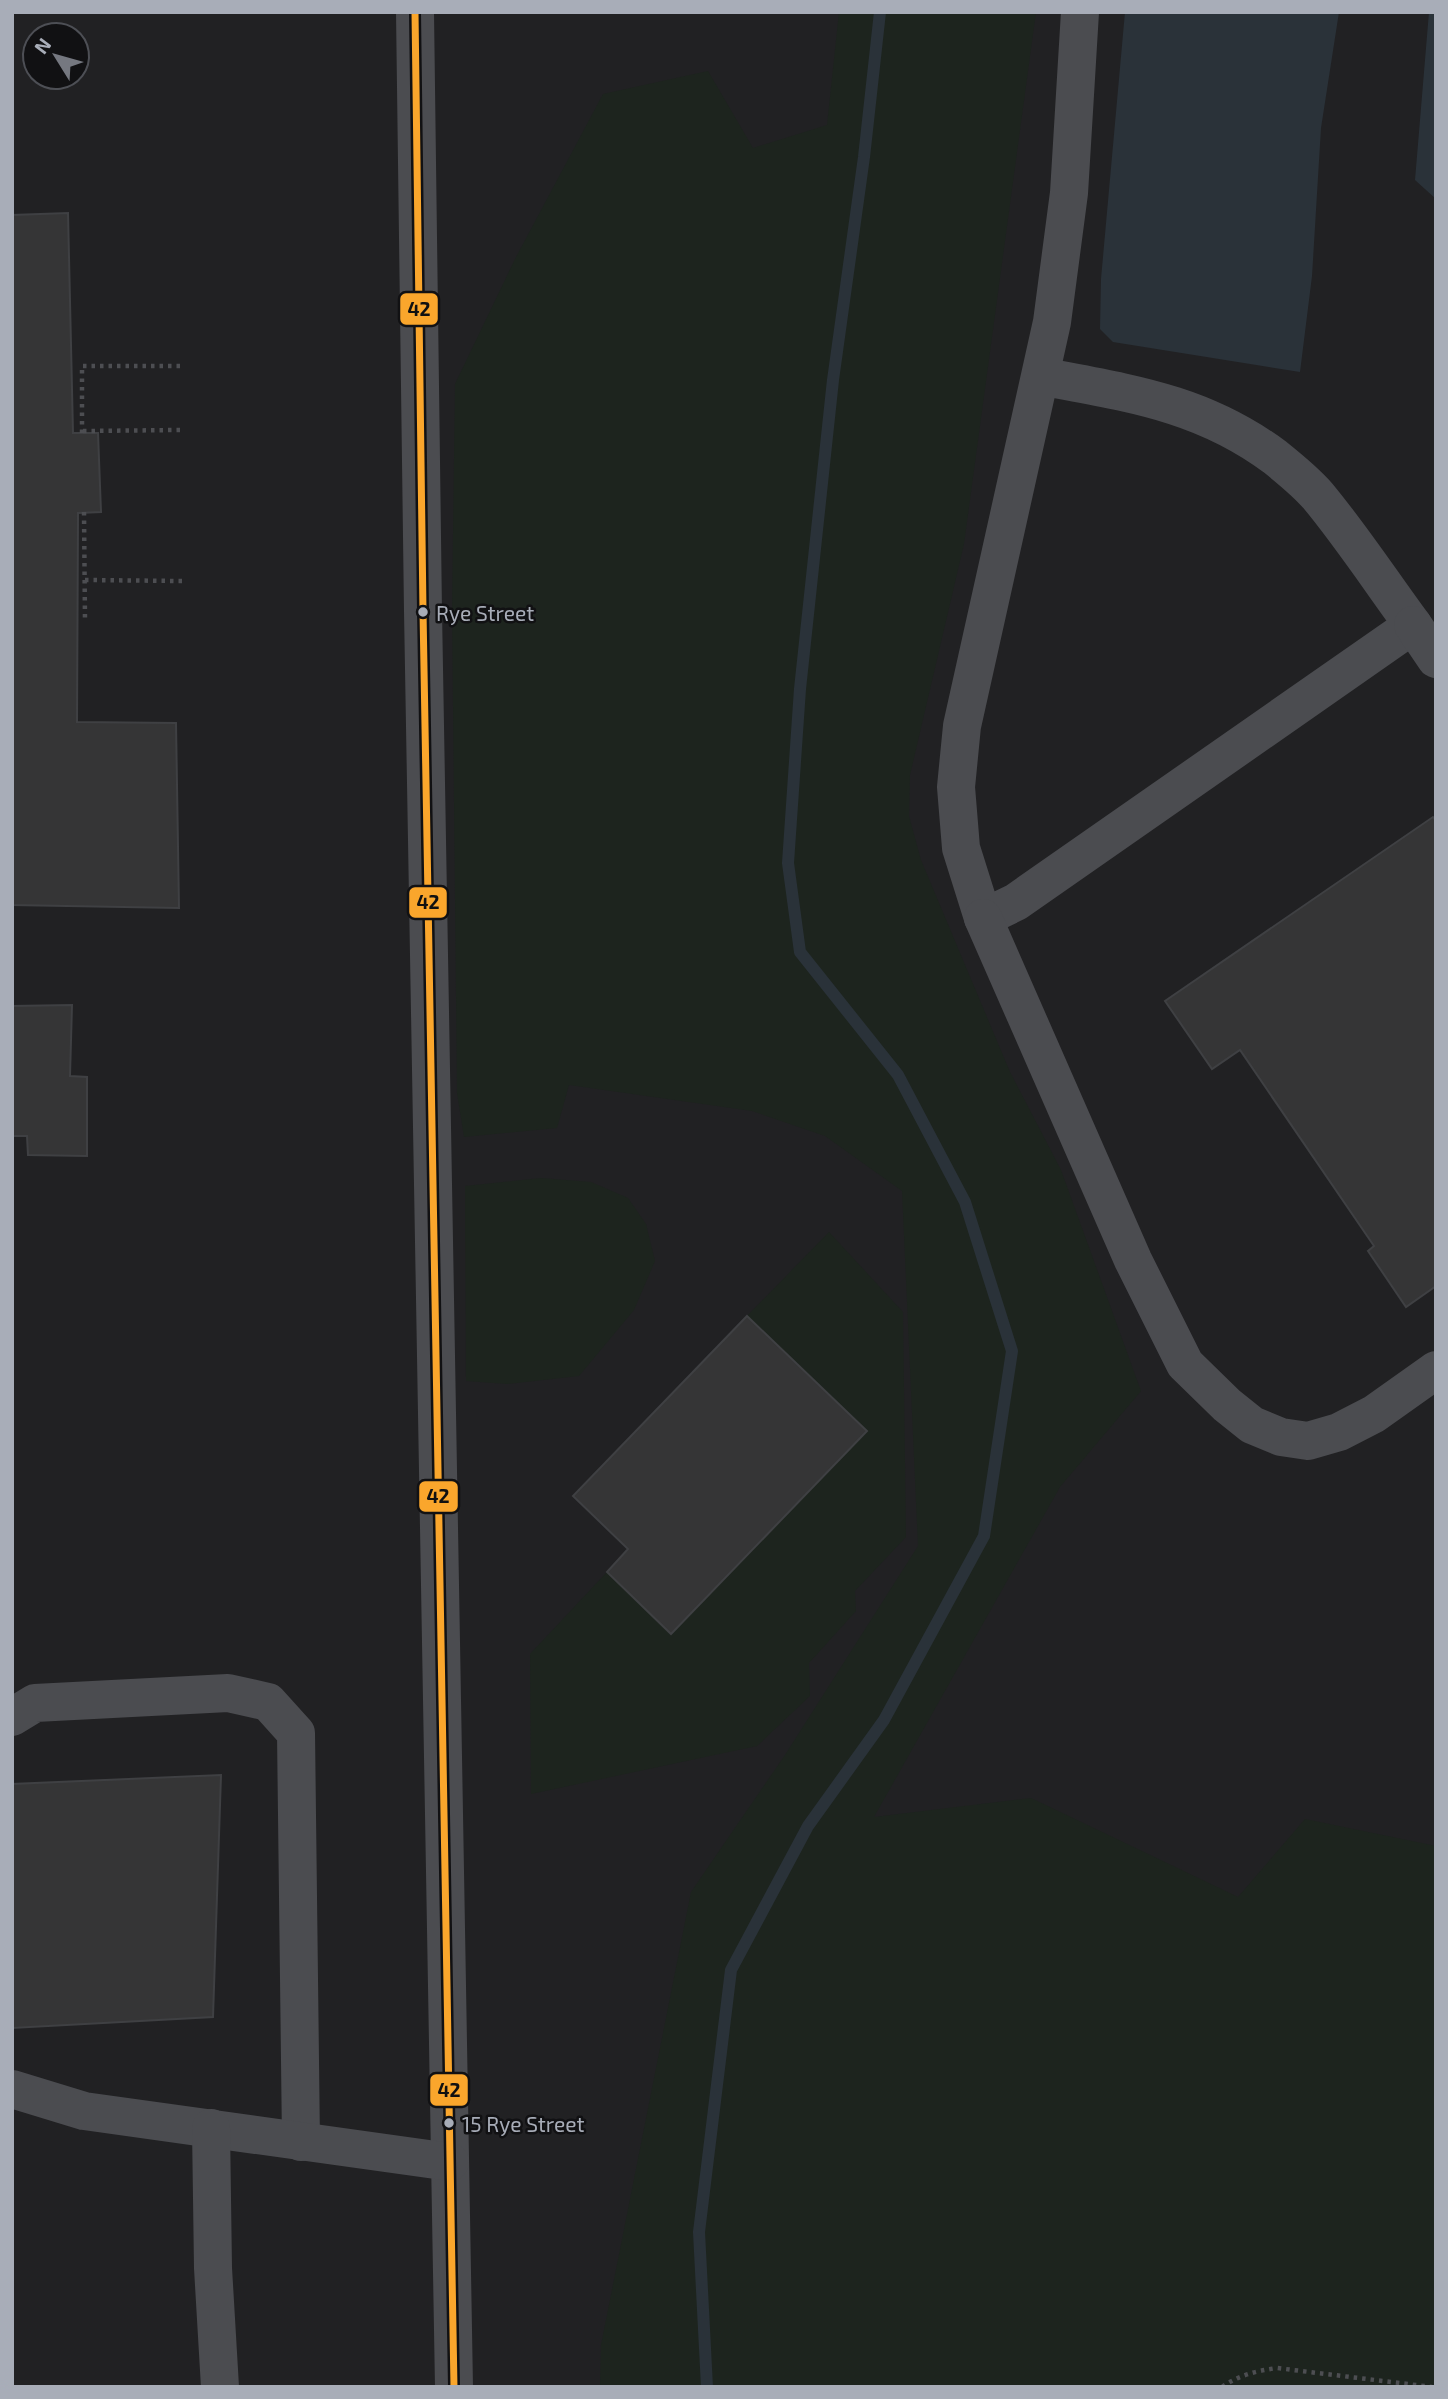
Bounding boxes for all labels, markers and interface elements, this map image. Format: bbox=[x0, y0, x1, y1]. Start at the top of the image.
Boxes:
north arrow bbox=[21, 21, 91, 91]
text: N bbox=[29, 33, 55, 58]
line badge: 42 bbox=[399, 292, 439, 326]
text: 42 bbox=[407, 297, 431, 320]
place label: Rye Street bbox=[436, 600, 534, 625]
marker: Rye Street bbox=[416, 605, 430, 619]
line badge: 42 bbox=[408, 886, 448, 919]
text: 42 bbox=[416, 890, 440, 913]
line badge: 42 bbox=[418, 1480, 459, 1513]
text: 42 bbox=[426, 1484, 450, 1507]
line badge: 42 bbox=[429, 2073, 469, 2107]
text: 42 bbox=[437, 2078, 461, 2101]
place label: 15 Rye Street bbox=[462, 2111, 585, 2136]
marker: 15 Rye Street bbox=[442, 2116, 456, 2130]

